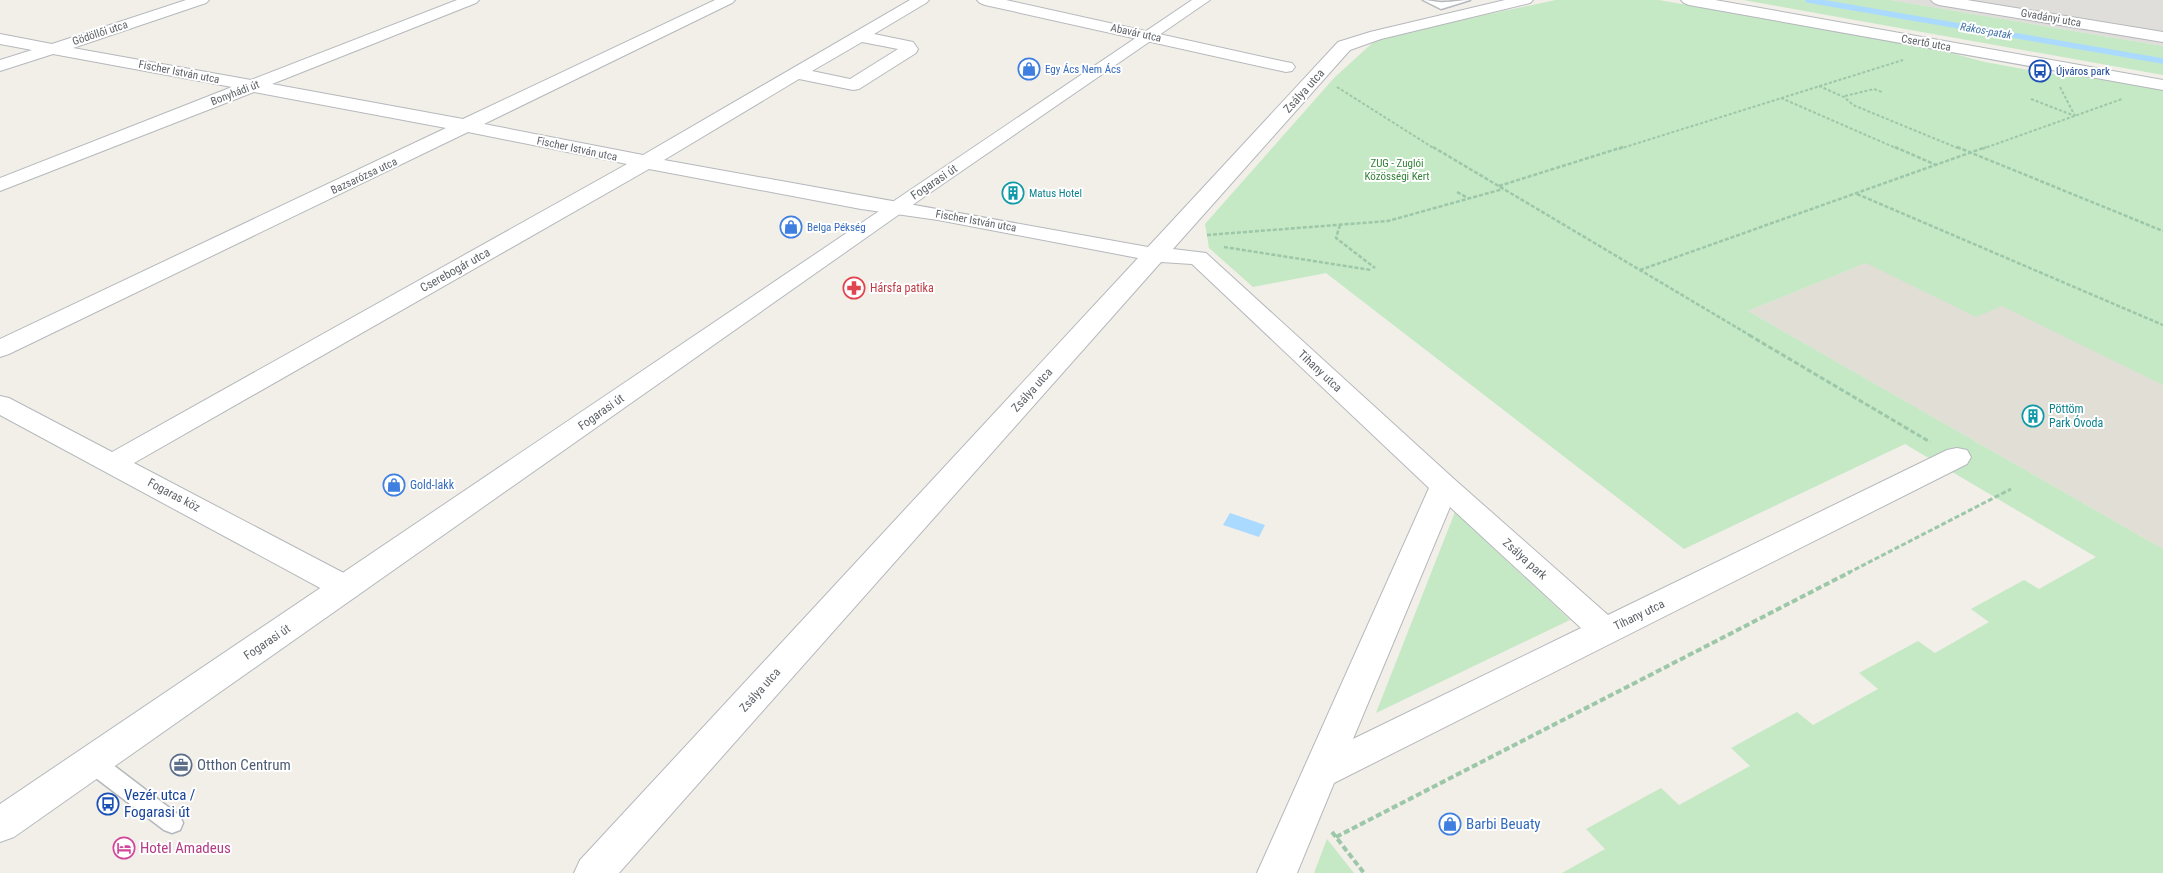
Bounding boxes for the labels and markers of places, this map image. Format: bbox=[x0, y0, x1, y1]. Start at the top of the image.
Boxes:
shop icon: Egy Ács Nem Ács bbox=[1017, 57, 1041, 81]
bus stop icon: Újváros park bbox=[2028, 59, 2052, 83]
place label: Egy Ács Nem Ács bbox=[1045, 63, 1121, 76]
place label: Újváros park bbox=[2056, 65, 2110, 78]
building icon: Matus Hotel bbox=[1001, 181, 1025, 205]
place label: Matus Hotel bbox=[1029, 187, 1082, 200]
shop icon: Belga Pékség bbox=[779, 215, 803, 239]
place label: Belga Pékség bbox=[807, 221, 866, 234]
pharmacy icon: Hársfa patika bbox=[842, 276, 866, 300]
place label: Hársfa patika bbox=[870, 281, 934, 295]
place label: Pöttöm Park Óvoda bbox=[2049, 402, 2103, 430]
building icon: Pöttöm Park Óvoda bbox=[2021, 404, 2045, 428]
shop icon: Gold-lakk bbox=[382, 473, 406, 497]
place label: Gold-lakk bbox=[410, 478, 455, 492]
office icon: Otthon Centrum bbox=[169, 753, 193, 777]
place label: Otthon Centrum bbox=[197, 756, 291, 774]
place label: Vezér utca / Fogarasi út bbox=[124, 786, 196, 821]
bus stop icon: Vezér utca / Fogarasi út bbox=[96, 792, 120, 816]
shop icon: Barbi Beuaty bbox=[1438, 812, 1462, 836]
place label: Barbi Beuaty bbox=[1466, 815, 1541, 833]
hotel icon: Hotel Amadeus bbox=[112, 836, 136, 860]
place label: Hotel Amadeus bbox=[140, 839, 231, 857]

